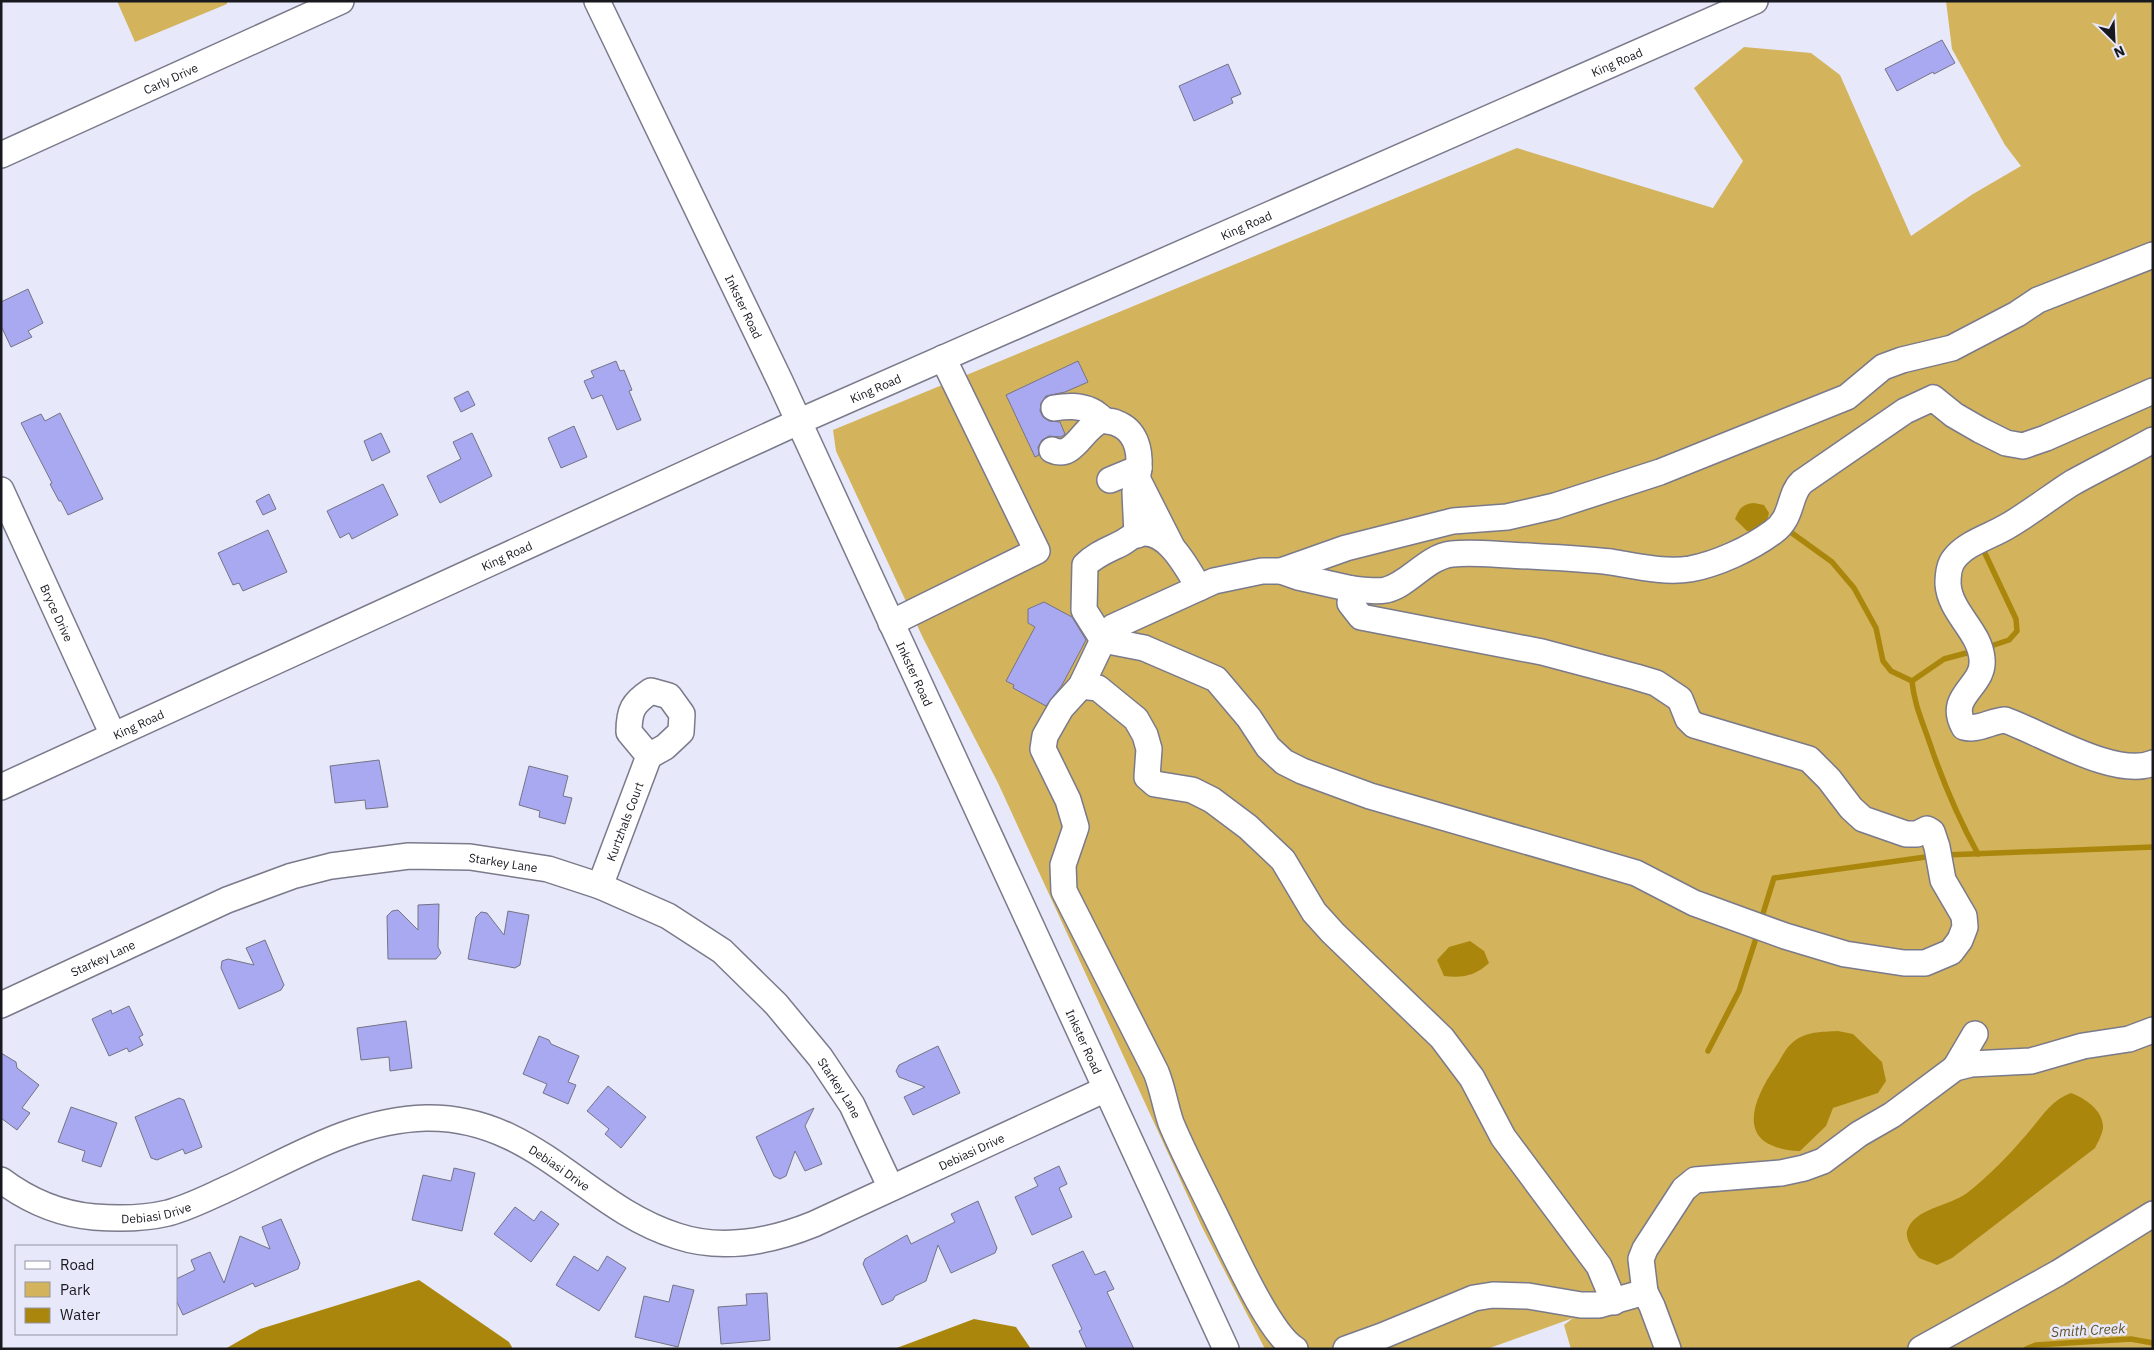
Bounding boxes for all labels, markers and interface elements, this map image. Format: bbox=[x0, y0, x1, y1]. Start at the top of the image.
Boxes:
north arrow bbox=[2089, 15, 2139, 65]
text: N bbox=[2111, 42, 2128, 62]
street label: King Road bbox=[1589, 44, 1645, 80]
street label: Carly Drive bbox=[141, 59, 200, 97]
street label: King Road bbox=[1218, 207, 1274, 243]
street label: Inkster Road bbox=[722, 272, 766, 341]
street label: King Road bbox=[847, 370, 903, 406]
street label: King Road bbox=[479, 537, 534, 574]
street label: Bryce Drive bbox=[37, 582, 77, 644]
street label: Inkster Road bbox=[894, 639, 936, 708]
street label: King Road bbox=[110, 706, 166, 742]
street label: Kurtzhals Court bbox=[603, 780, 646, 863]
street label: Starkey Lane bbox=[468, 849, 539, 875]
street label: Starkey Lane bbox=[68, 936, 138, 979]
street label: Inkster Road bbox=[1063, 1007, 1106, 1076]
street label: Starkey Lane bbox=[815, 1055, 865, 1121]
street label: Debiasi Drive bbox=[936, 1129, 1007, 1173]
street label: Debiasi Drive bbox=[526, 1141, 593, 1194]
street label: Debiasi Drive bbox=[121, 1198, 193, 1226]
legend bbox=[15, 1245, 178, 1335]
text: Road bbox=[60, 1255, 95, 1274]
text: Park bbox=[60, 1280, 90, 1299]
text: Water bbox=[60, 1305, 101, 1324]
water label: Smith Creek bbox=[2050, 1319, 2126, 1341]

